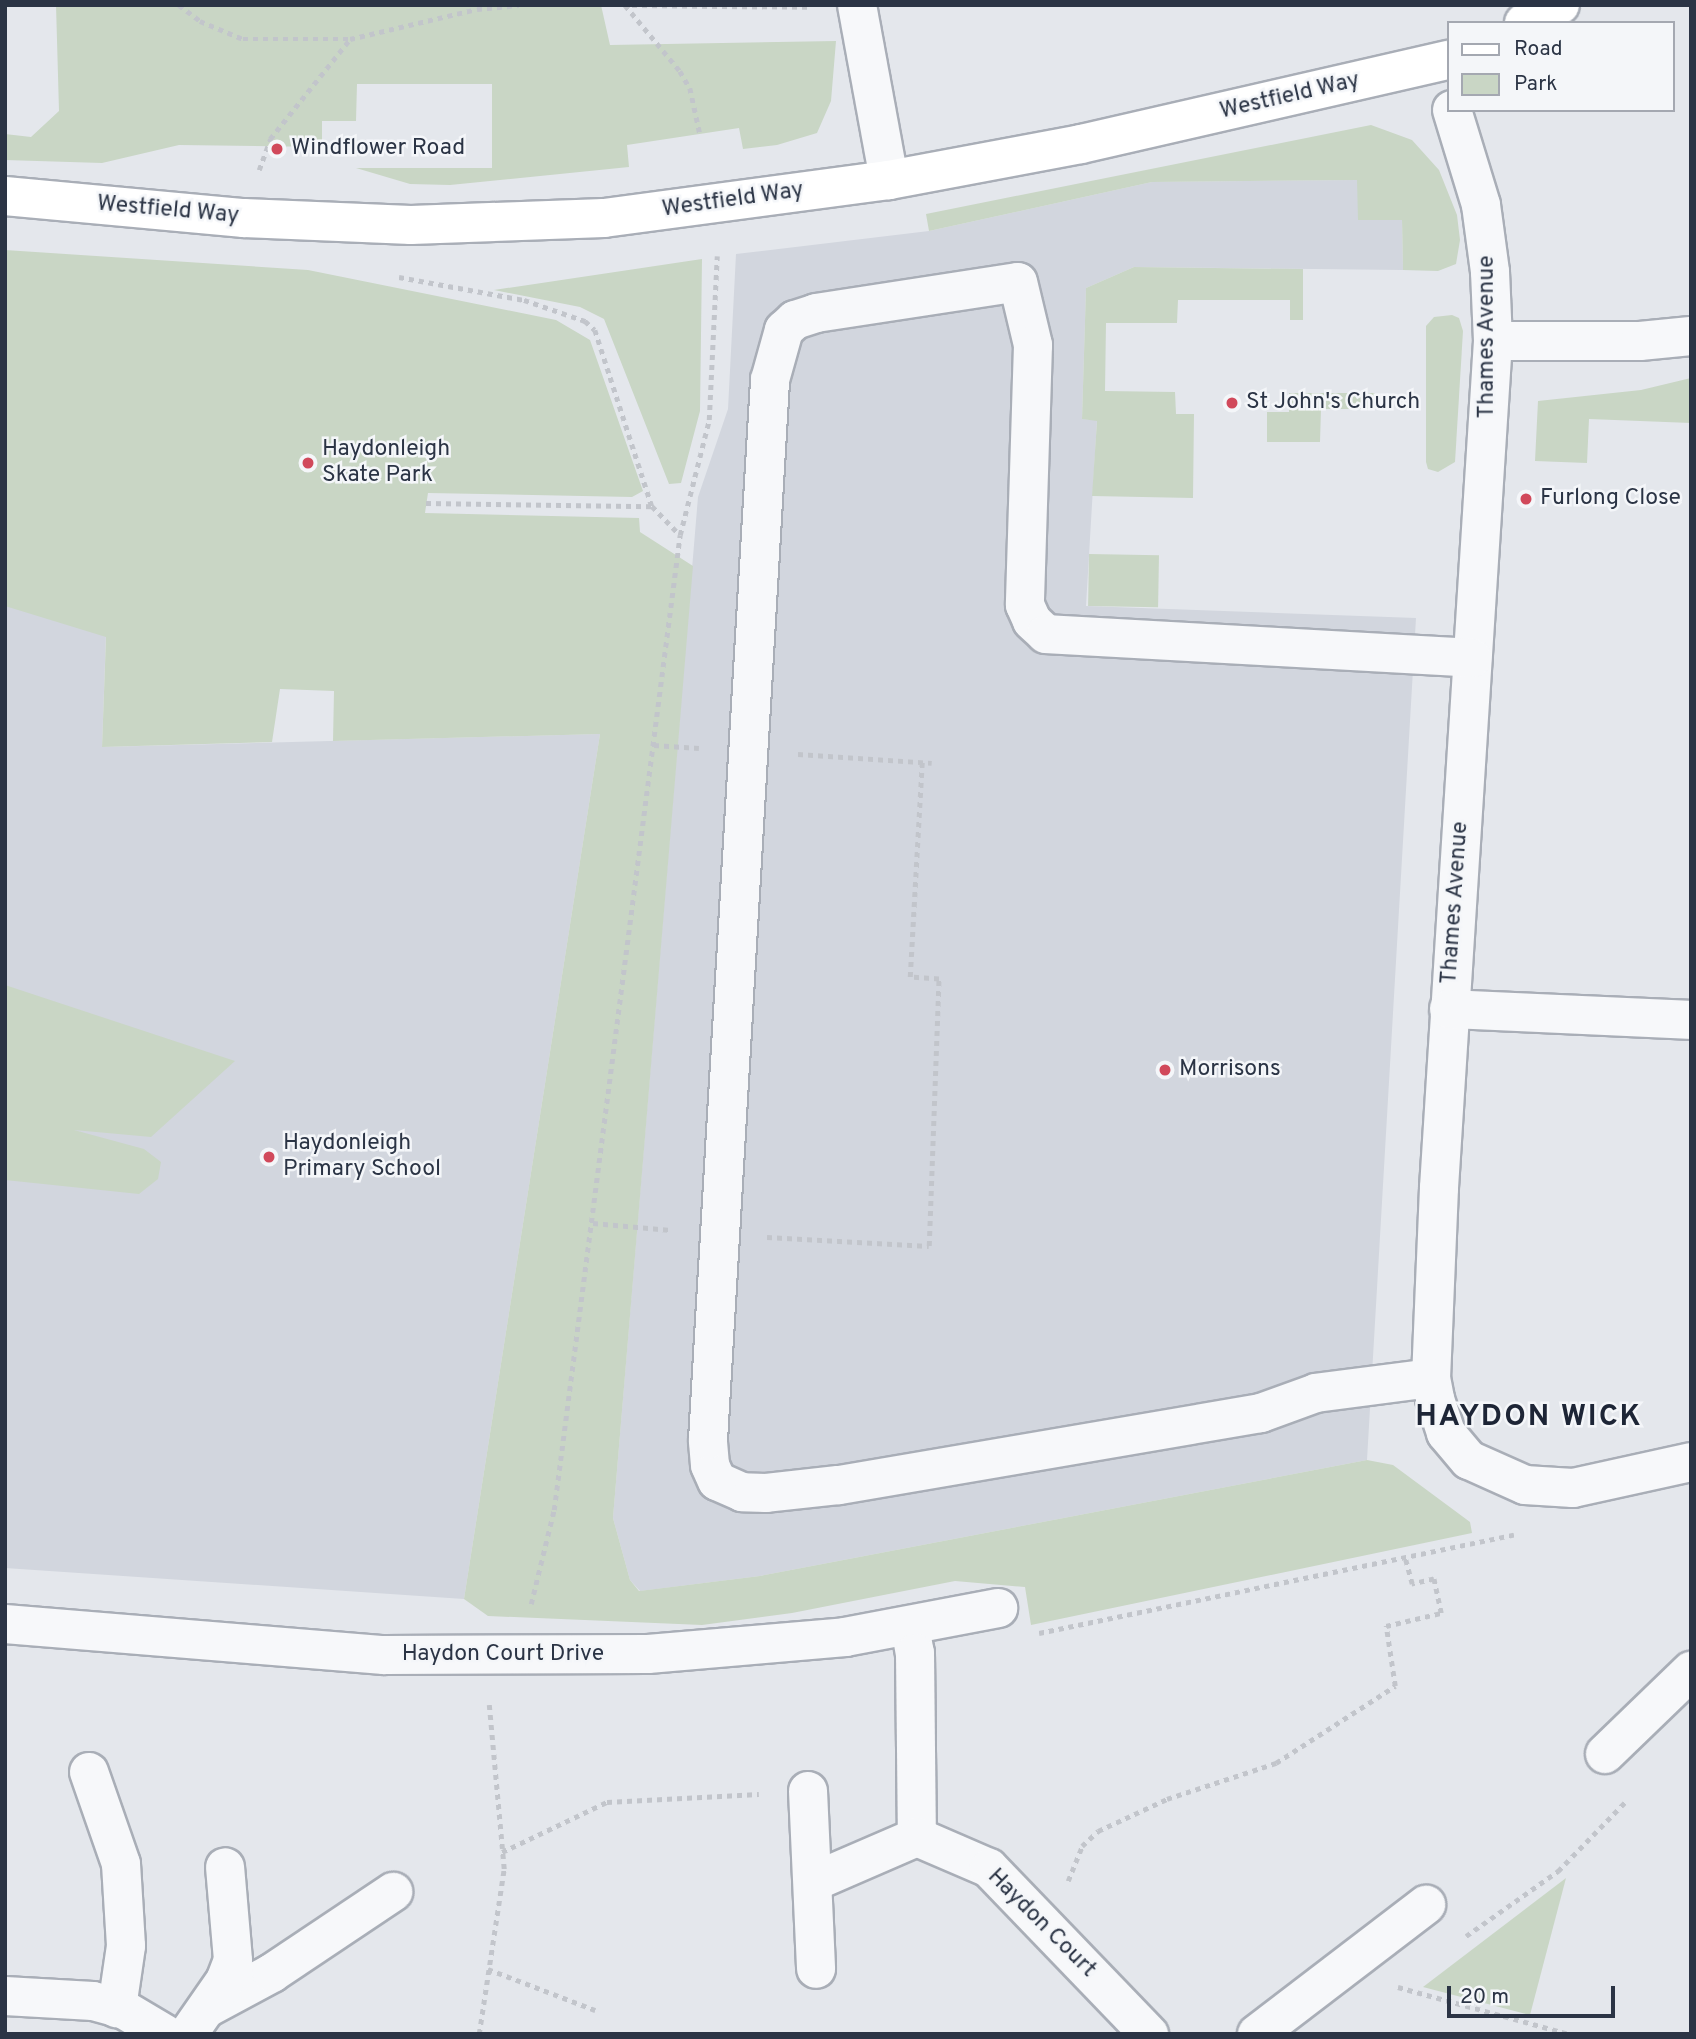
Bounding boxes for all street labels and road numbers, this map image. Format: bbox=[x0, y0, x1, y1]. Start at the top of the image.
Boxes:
street label: Westfield Way bbox=[1217, 67, 1363, 127]
street label: Westfield Way bbox=[660, 177, 806, 225]
street label: Westfield Way bbox=[95, 191, 241, 231]
street label: Thames Avenue bbox=[1474, 255, 1502, 419]
street label: Thames Avenue bbox=[1437, 820, 1475, 986]
street label: Haydon Court Drive bbox=[402, 1641, 604, 1669]
street label: Haydon Court bbox=[981, 1864, 1101, 1984]

